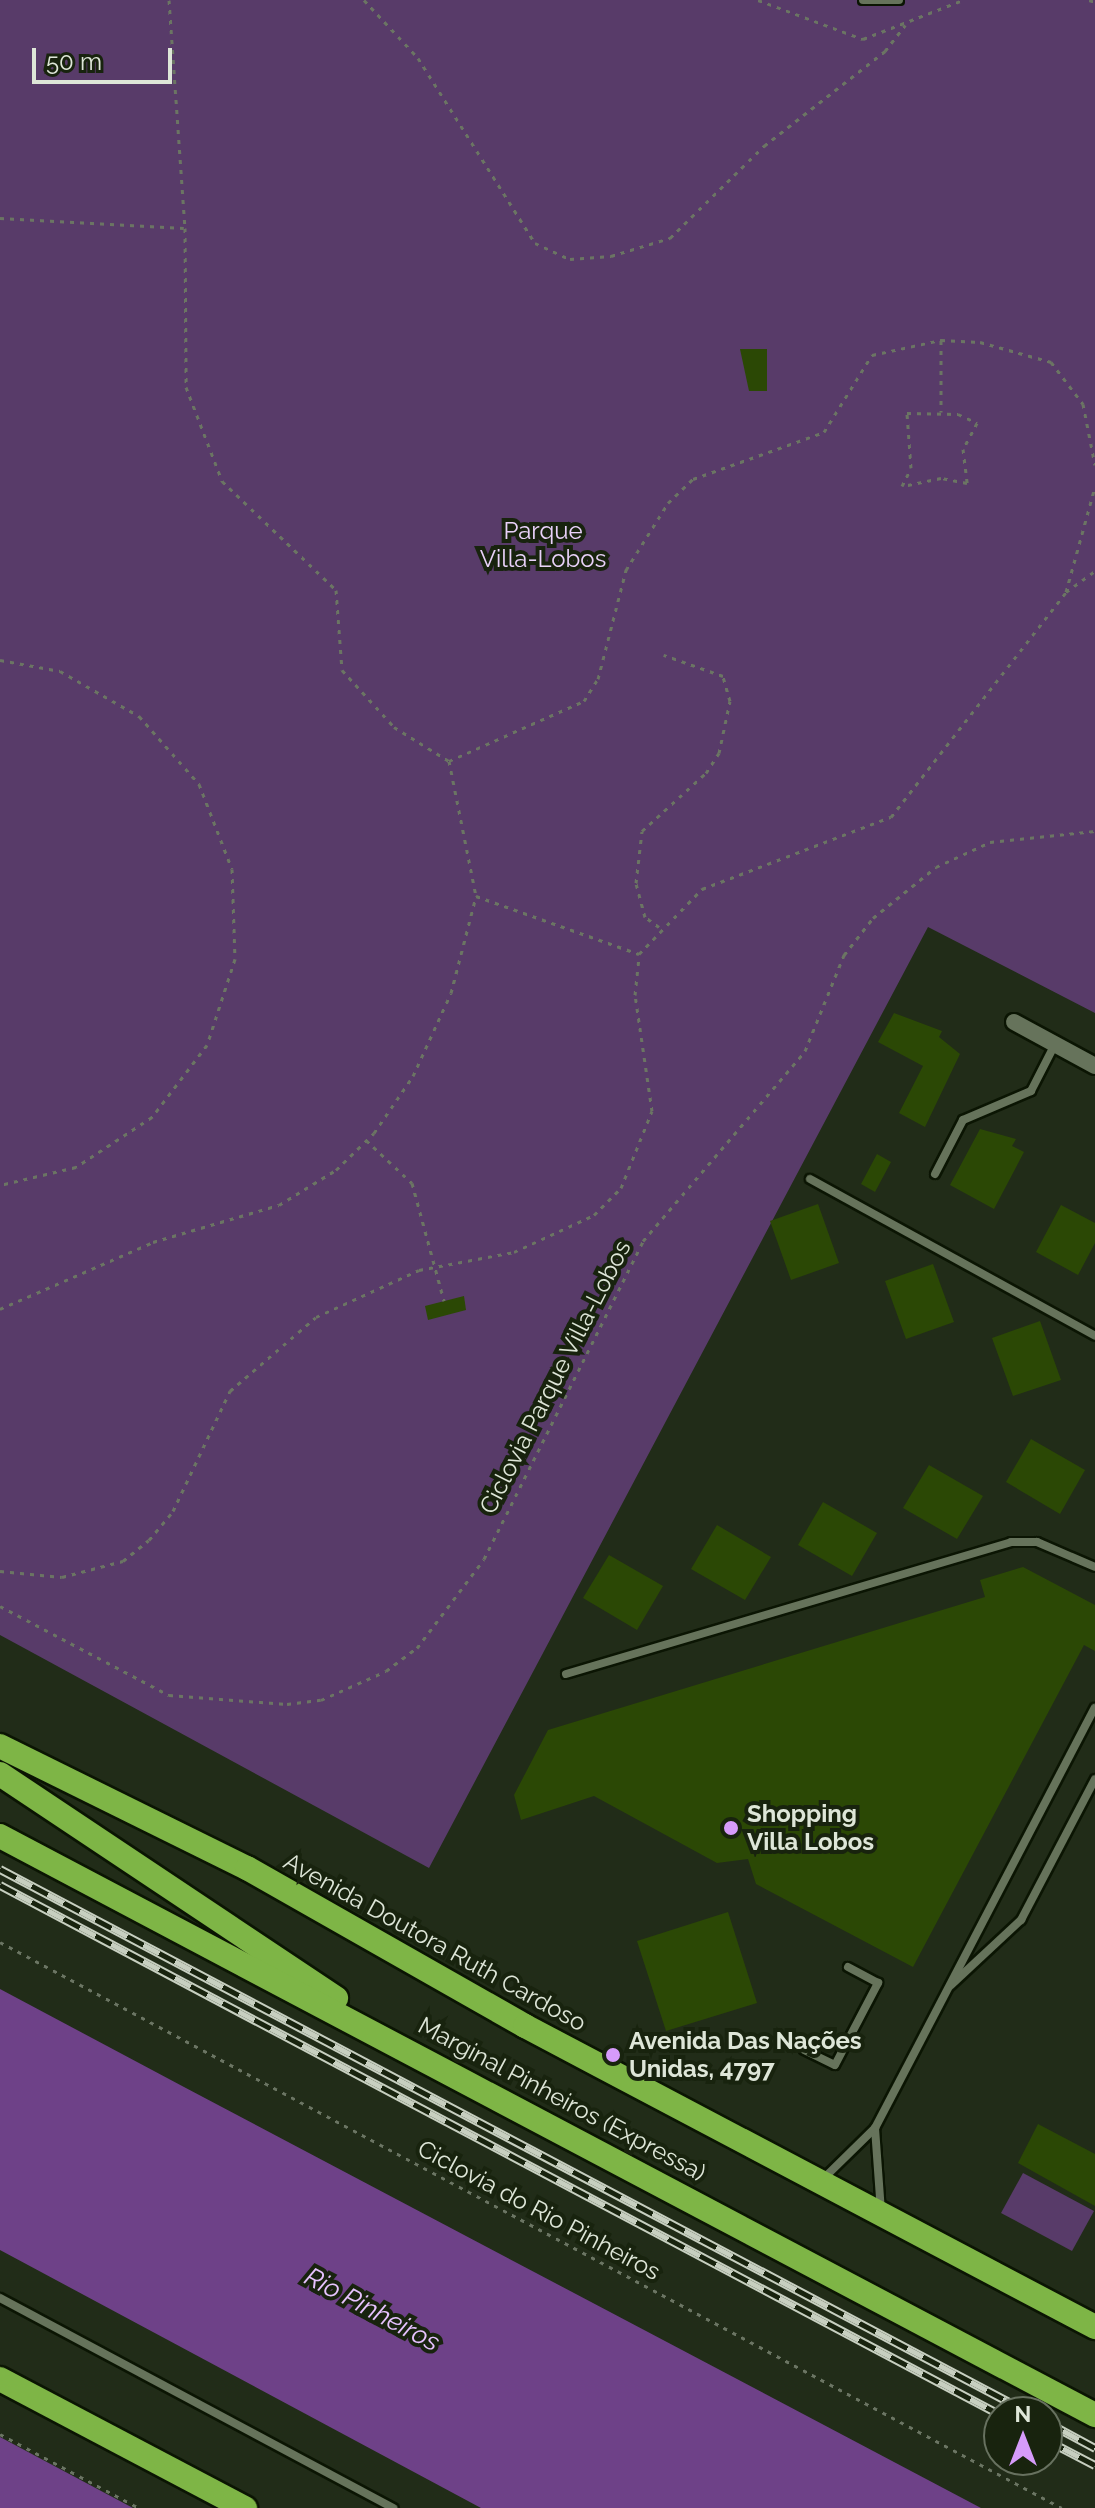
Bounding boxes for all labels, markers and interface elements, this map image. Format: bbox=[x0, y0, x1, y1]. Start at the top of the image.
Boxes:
scale bar bbox=[36, 32, 176, 82]
text: 50 m bbox=[46, 47, 102, 76]
park label: Parque Villa-Lobos bbox=[480, 517, 606, 573]
street label: Ciclovia Parque Villa-Lobos bbox=[473, 1235, 637, 1519]
place label: Shopping Villa Lobos bbox=[747, 1800, 874, 1856]
marker: Shopping Villa Lobos bbox=[722, 1819, 740, 1837]
street label: Avenida Doutora Ruth Cardoso bbox=[279, 1847, 591, 2037]
street label: Marginal Pinheiros (Expressa) bbox=[413, 2011, 711, 2187]
place label: Avenida Das Nações Unidas, 4797 bbox=[629, 2027, 862, 2083]
marker: Avenida Das Nações Unidas, 4797 bbox=[604, 2046, 622, 2064]
street label: Ciclovia do Rio Pinheiros bbox=[413, 2134, 665, 2286]
water label: Rio Pinheiros bbox=[299, 2261, 445, 2359]
north arrow bbox=[983, 2396, 1063, 2476]
text: N bbox=[1015, 2401, 1031, 2427]

